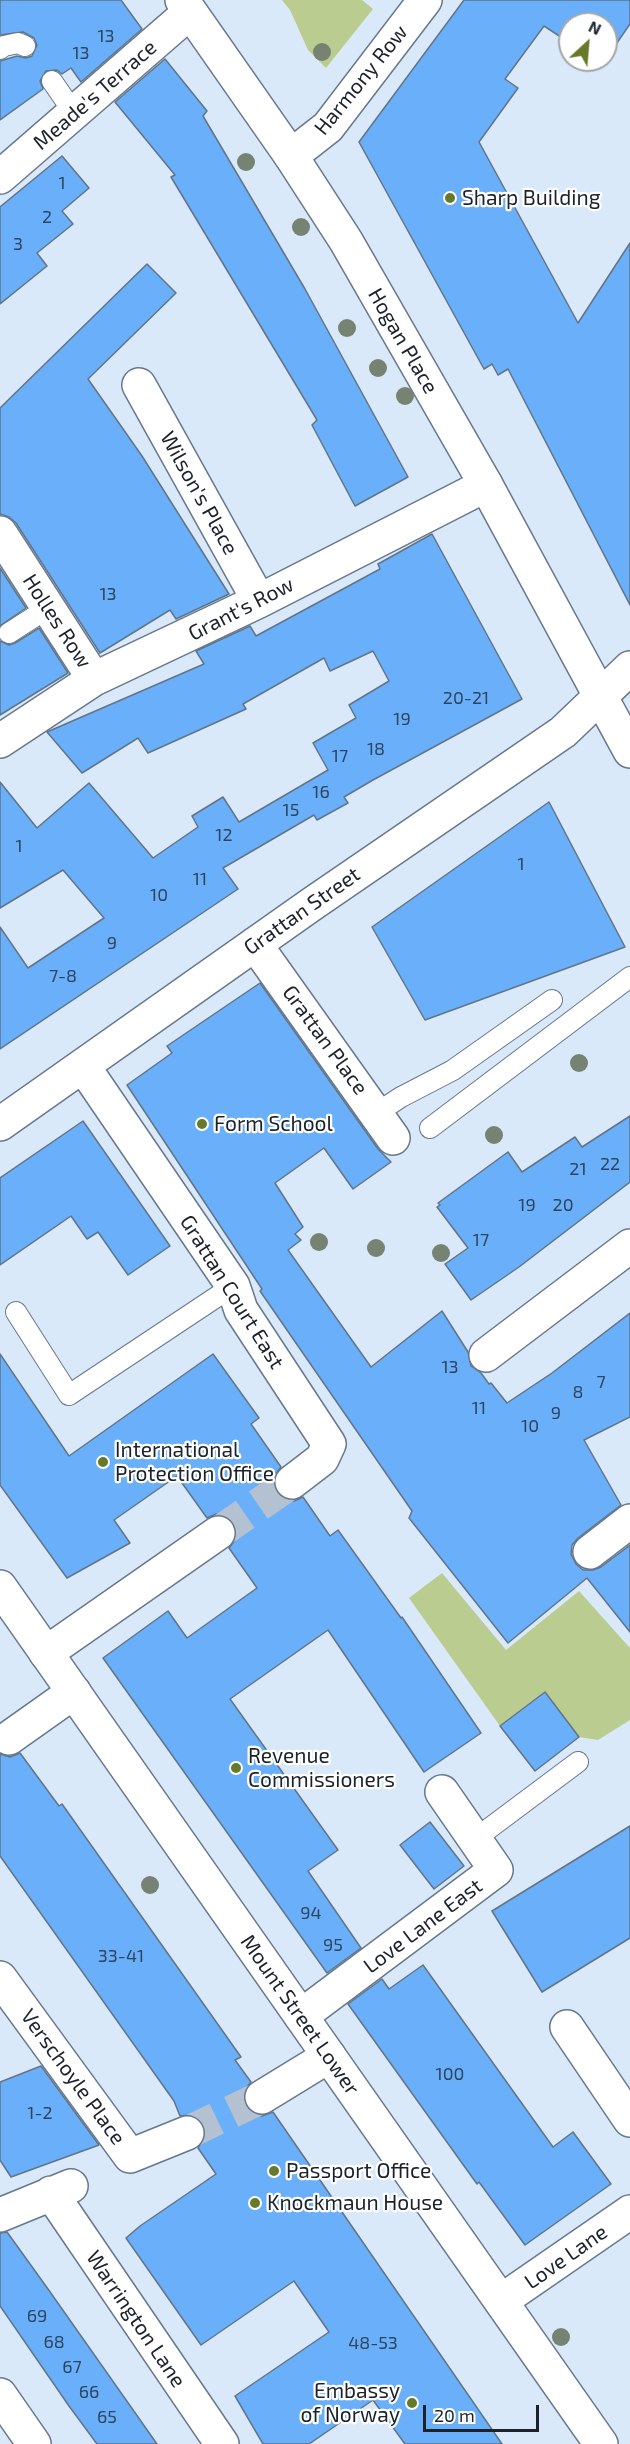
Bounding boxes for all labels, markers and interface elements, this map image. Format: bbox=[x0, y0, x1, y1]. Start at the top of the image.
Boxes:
north arrow bbox=[558, 12, 618, 72]
text: N bbox=[586, 16, 605, 38]
street label: Harmony Row bbox=[309, 20, 413, 140]
house number: 13 bbox=[97, 25, 115, 47]
street label: Meade's Terrace bbox=[28, 35, 162, 155]
house number: 13 bbox=[72, 42, 90, 64]
house number: 1 bbox=[58, 172, 66, 194]
place label: Sharp Building bbox=[462, 185, 600, 211]
marker: Sharp Building bbox=[443, 191, 457, 205]
house number: 2 bbox=[42, 206, 52, 228]
house number: 3 bbox=[13, 233, 23, 255]
street label: Hogan Place bbox=[363, 284, 443, 398]
street label: Wilson's Place bbox=[155, 427, 243, 559]
street label: Holles Row bbox=[17, 569, 97, 673]
street label: Grant's Row bbox=[184, 572, 298, 646]
house number: 13 bbox=[99, 583, 117, 605]
house number: 20-21 bbox=[443, 687, 489, 709]
house number: 19 bbox=[393, 708, 411, 730]
house number: 18 bbox=[367, 738, 385, 760]
house number: 17 bbox=[332, 745, 348, 767]
house number: 16 bbox=[312, 781, 330, 803]
house number: 15 bbox=[283, 799, 299, 821]
house number: 12 bbox=[215, 824, 233, 846]
house number: 1 bbox=[15, 835, 23, 857]
house number: 1 bbox=[517, 853, 525, 875]
street label: Grattan Street bbox=[239, 862, 365, 960]
house number: 11 bbox=[193, 868, 207, 890]
house number: 10 bbox=[150, 884, 168, 906]
house number: 9 bbox=[107, 932, 117, 954]
house number: 7-8 bbox=[49, 965, 77, 987]
street label: Grattan Place bbox=[277, 980, 373, 1100]
place label: Form School bbox=[214, 1111, 333, 1137]
marker: Form School bbox=[195, 1117, 209, 1131]
house number: 22 bbox=[600, 1153, 620, 1175]
house number: 21 bbox=[569, 1158, 587, 1180]
house number: 19 bbox=[518, 1194, 536, 1216]
house number: 20 bbox=[553, 1194, 573, 1216]
street label: Grattan Court East bbox=[175, 1210, 289, 1374]
house number: 17 bbox=[473, 1229, 489, 1251]
house number: 13 bbox=[441, 1356, 459, 1378]
house number: 7 bbox=[596, 1371, 606, 1393]
house number: 8 bbox=[573, 1381, 583, 1403]
house number: 11 bbox=[472, 1397, 486, 1419]
house number: 9 bbox=[551, 1402, 561, 1424]
house number: 10 bbox=[521, 1415, 539, 1437]
place label: International Protection Office bbox=[115, 1437, 274, 1487]
marker: International Protection Office bbox=[96, 1455, 110, 1469]
place label: Revenue Commissioners bbox=[248, 1743, 395, 1793]
marker: Revenue Commissioners bbox=[229, 1761, 243, 1775]
street label: Love Lane East bbox=[359, 1873, 487, 1979]
house number: 94 bbox=[300, 1902, 322, 1924]
street label: Mount Street Lower bbox=[235, 1930, 365, 2100]
house number: 95 bbox=[323, 1934, 343, 1956]
house number: 33-41 bbox=[98, 1945, 144, 1967]
street label: Verschoyle Place bbox=[15, 2004, 131, 2150]
house number: 100 bbox=[436, 2063, 464, 2085]
house number: 1-2 bbox=[27, 2102, 53, 2124]
place label: Passport Office bbox=[286, 2158, 431, 2184]
marker: Passport Office bbox=[267, 2164, 281, 2178]
place label: Knockmaun House bbox=[267, 2190, 443, 2216]
marker: Knockmaun House bbox=[248, 2196, 262, 2210]
street label: Love Lane bbox=[520, 2219, 612, 2295]
street label: Warrington Lane bbox=[81, 2246, 191, 2392]
house number: 69 bbox=[27, 2305, 47, 2327]
house number: 68 bbox=[43, 2331, 65, 2353]
house number: 48-53 bbox=[348, 2332, 398, 2354]
house number: 67 bbox=[62, 2356, 82, 2378]
place label: Embassy of Norway bbox=[300, 2378, 400, 2428]
house number: 66 bbox=[79, 2381, 99, 2403]
scale bar bbox=[426, 2393, 542, 2431]
marker: Embassy of Norway bbox=[405, 2396, 419, 2410]
text: 20 m bbox=[434, 2404, 475, 2426]
house number: 65 bbox=[97, 2406, 117, 2428]

